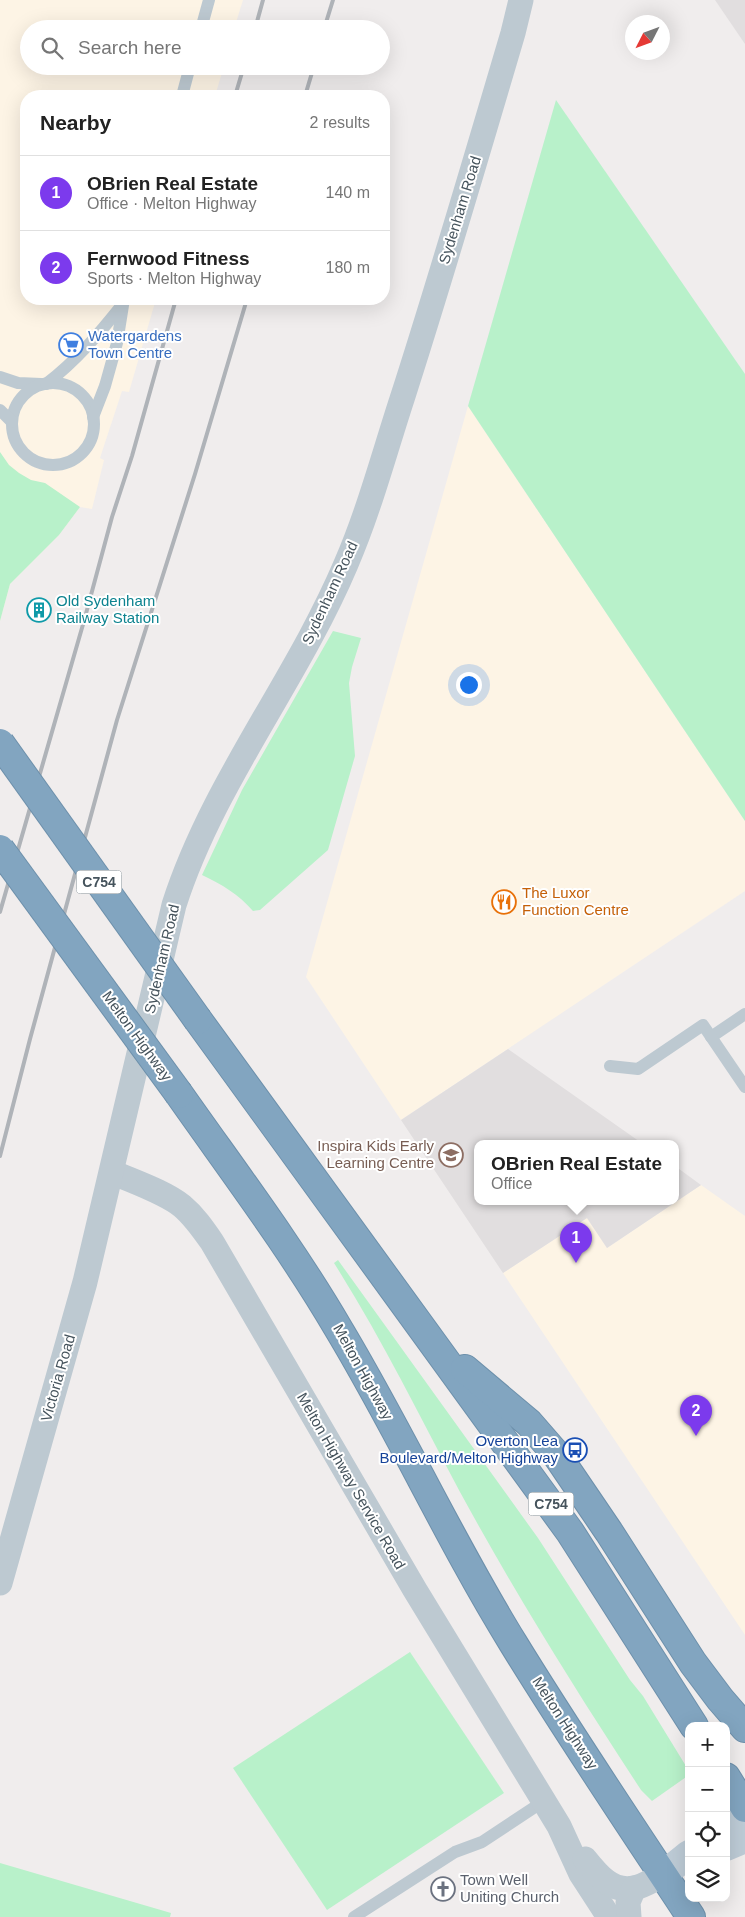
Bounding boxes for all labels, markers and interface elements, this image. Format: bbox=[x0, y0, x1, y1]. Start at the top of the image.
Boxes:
north arrow bbox=[625, 15, 670, 60]
search box bbox=[20, 20, 390, 75]
icon: search bbox=[38, 34, 66, 62]
text: Search here bbox=[78, 37, 182, 58]
text: Nearby bbox=[40, 111, 111, 134]
text: 2 results bbox=[310, 114, 370, 131]
street label: Sydenham Road bbox=[435, 154, 484, 266]
text: OBrien Real Estate bbox=[87, 173, 258, 194]
text: 1 bbox=[52, 184, 60, 201]
text: 140 m bbox=[326, 184, 370, 201]
text: Office · Melton Highway bbox=[87, 195, 257, 212]
text: Fernwood Fitness bbox=[87, 248, 250, 269]
text: 2 bbox=[52, 259, 60, 276]
text: 180 m bbox=[326, 259, 370, 276]
text: Sports · Melton Highway bbox=[87, 270, 261, 287]
place label: Watergardens Town Centre bbox=[88, 327, 182, 361]
supermarket icon: Watergardens Town Centre bbox=[58, 332, 84, 358]
street label: Sydenham Road bbox=[298, 539, 361, 647]
place label: Old Sydenham Railway Station bbox=[56, 592, 159, 626]
building icon: Old Sydenham Railway Station bbox=[26, 597, 52, 623]
your location bbox=[456, 672, 482, 698]
road number: C754 bbox=[76, 870, 122, 894]
place label: The Luxor Function Centre bbox=[522, 884, 629, 918]
restaurant icon: The Luxor Function Centre bbox=[491, 889, 517, 915]
street label: Sydenham Road bbox=[141, 903, 182, 1015]
street label: Melton Highway bbox=[99, 988, 176, 1084]
place label: Inspira Kids Early Learning Centre bbox=[317, 1137, 434, 1171]
popup bbox=[474, 1140, 679, 1205]
school or university icon: Inspira Kids Early Learning Centre bbox=[438, 1142, 464, 1168]
text: OBrien Real Estate bbox=[491, 1153, 662, 1174]
text: Office bbox=[491, 1175, 532, 1192]
pin: 1 bbox=[560, 1222, 592, 1263]
street label: Melton Highway bbox=[330, 1321, 397, 1423]
street label: Victoria Road bbox=[37, 1332, 78, 1423]
street label: Melton Highway Service Road bbox=[294, 1389, 409, 1572]
pin: 2 bbox=[680, 1395, 712, 1436]
place label: Overton Lea Boulevard/Melton Highway bbox=[380, 1432, 559, 1466]
bus stop icon: Overton Lea Boulevard/Melton Highway bbox=[562, 1437, 588, 1463]
road number: C754 bbox=[528, 1492, 574, 1516]
street label: Melton Highway bbox=[529, 1673, 602, 1773]
map controls bbox=[685, 1722, 730, 1902]
button: + bbox=[685, 1722, 730, 1767]
button: − bbox=[685, 1767, 730, 1812]
button: locate bbox=[685, 1812, 730, 1857]
button: layers bbox=[685, 1857, 730, 1902]
place label: Town Well Uniting Church bbox=[460, 1871, 559, 1905]
church icon: Town Well Uniting Church bbox=[430, 1876, 456, 1902]

